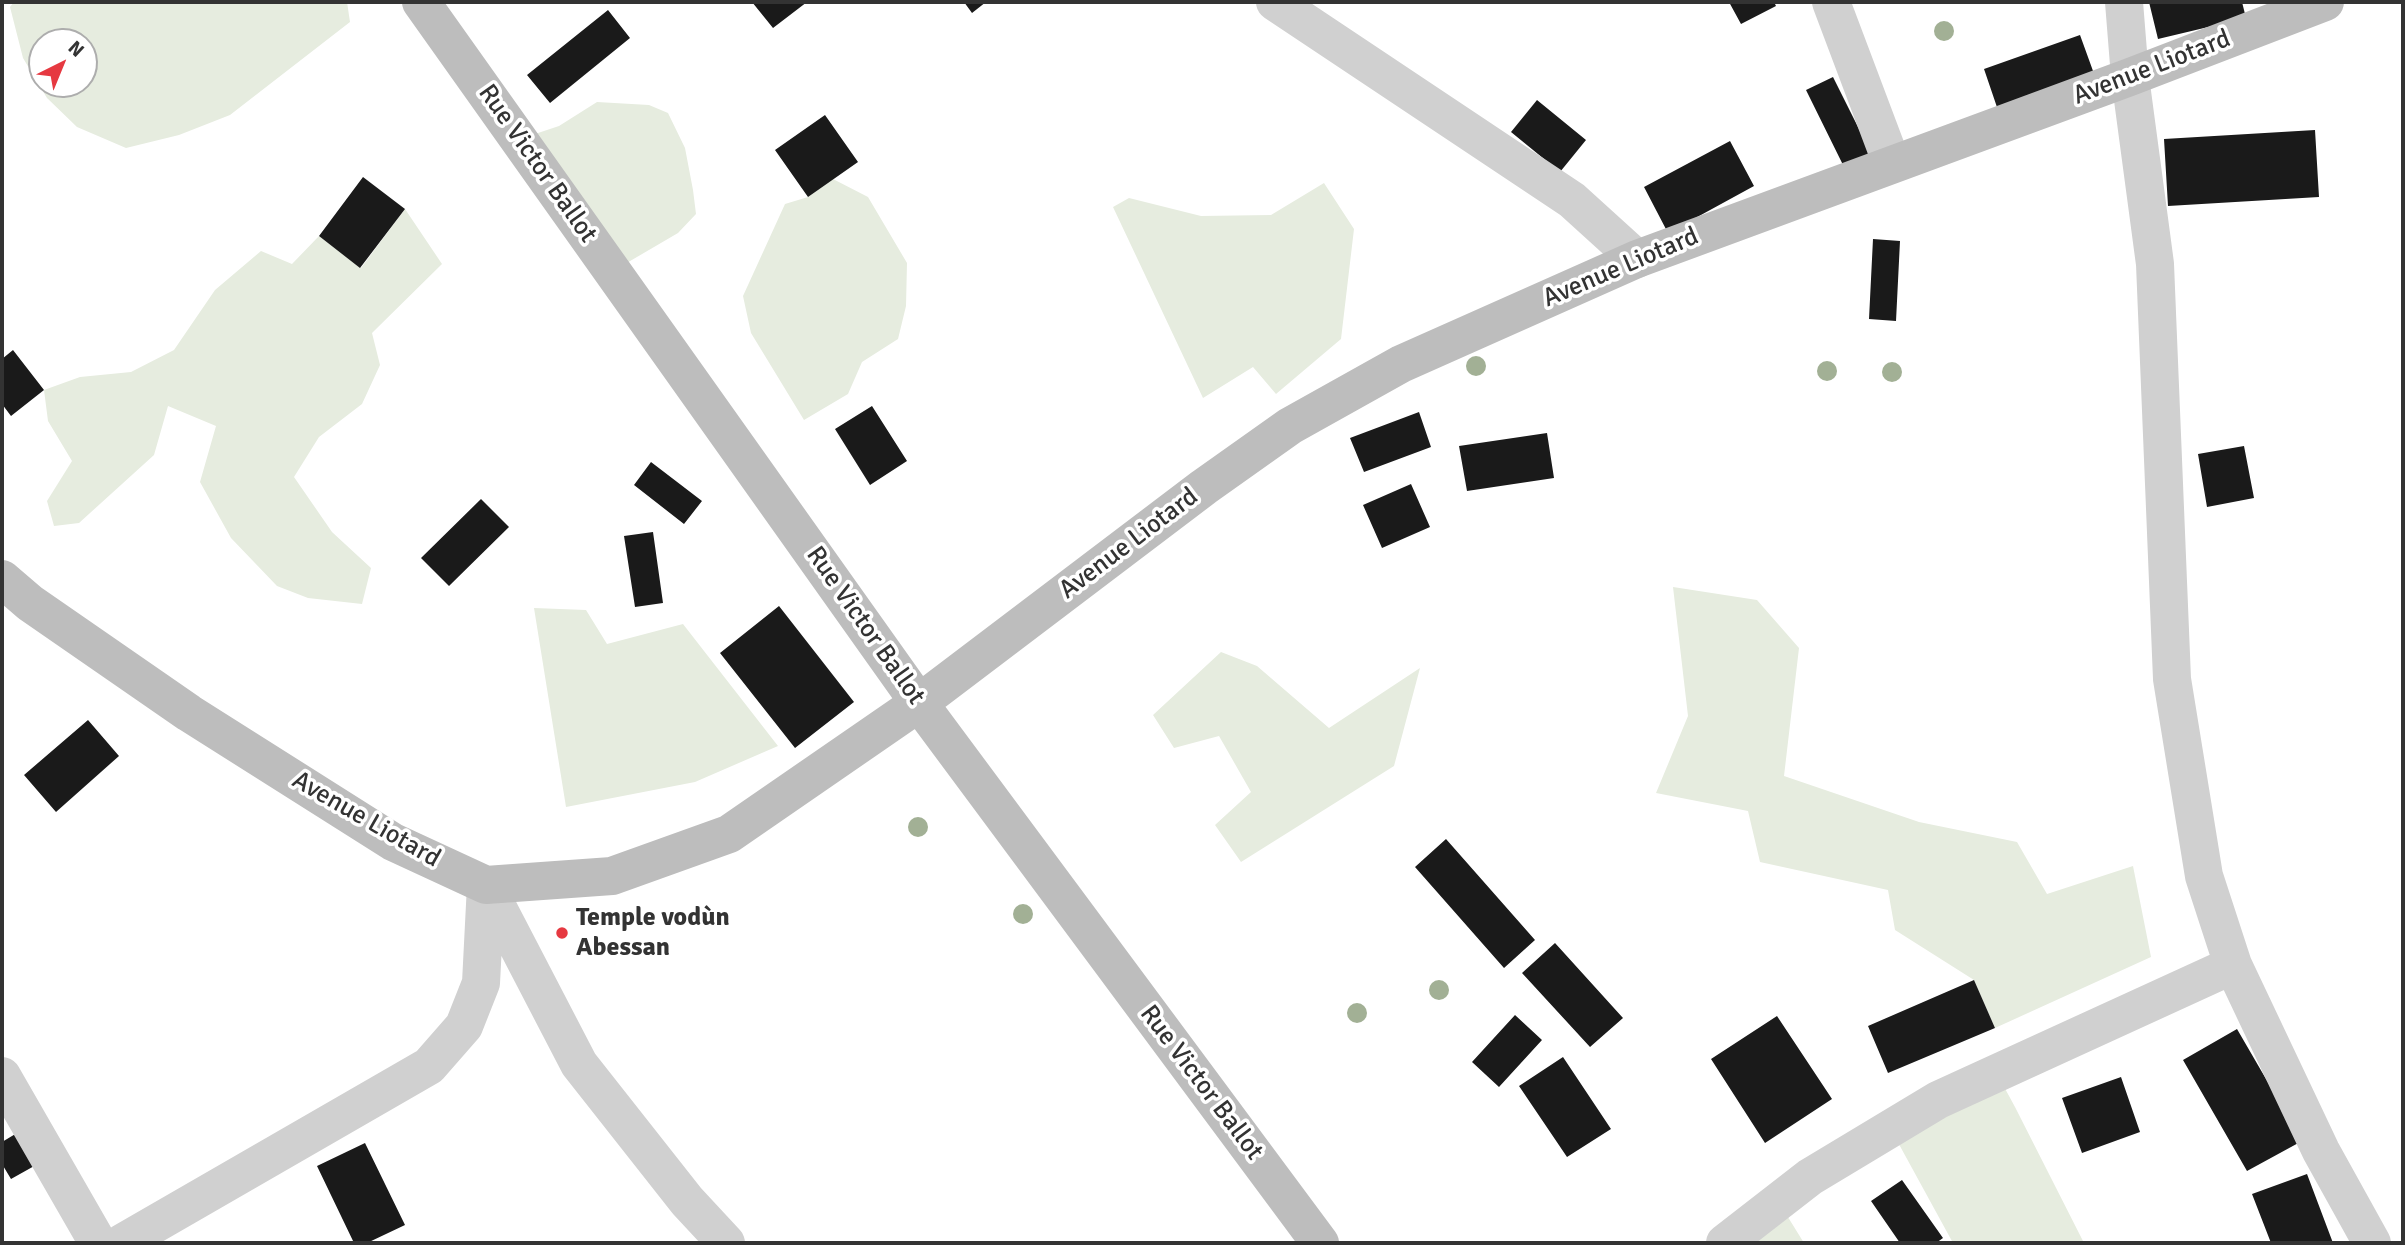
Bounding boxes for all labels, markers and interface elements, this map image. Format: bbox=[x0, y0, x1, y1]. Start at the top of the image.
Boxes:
street label: Avenue Liotard bbox=[2069, 24, 2235, 112]
north arrow bbox=[28, 28, 98, 98]
text: N bbox=[63, 36, 89, 62]
street label: Rue Victor Ballot bbox=[471, 79, 603, 249]
street label: Avenue Liotard bbox=[1539, 221, 1703, 315]
street label: Avenue Liotard bbox=[1053, 482, 1205, 606]
street label: Rue Victor Ballot bbox=[799, 541, 931, 711]
street label: Avenue Liotard bbox=[286, 765, 446, 875]
place label: Temple vodùn Abessan bbox=[576, 902, 730, 964]
marker: Temple vodùn Abessan bbox=[554, 925, 570, 941]
street label: Rue Victor Ballot bbox=[1133, 999, 1269, 1167]

